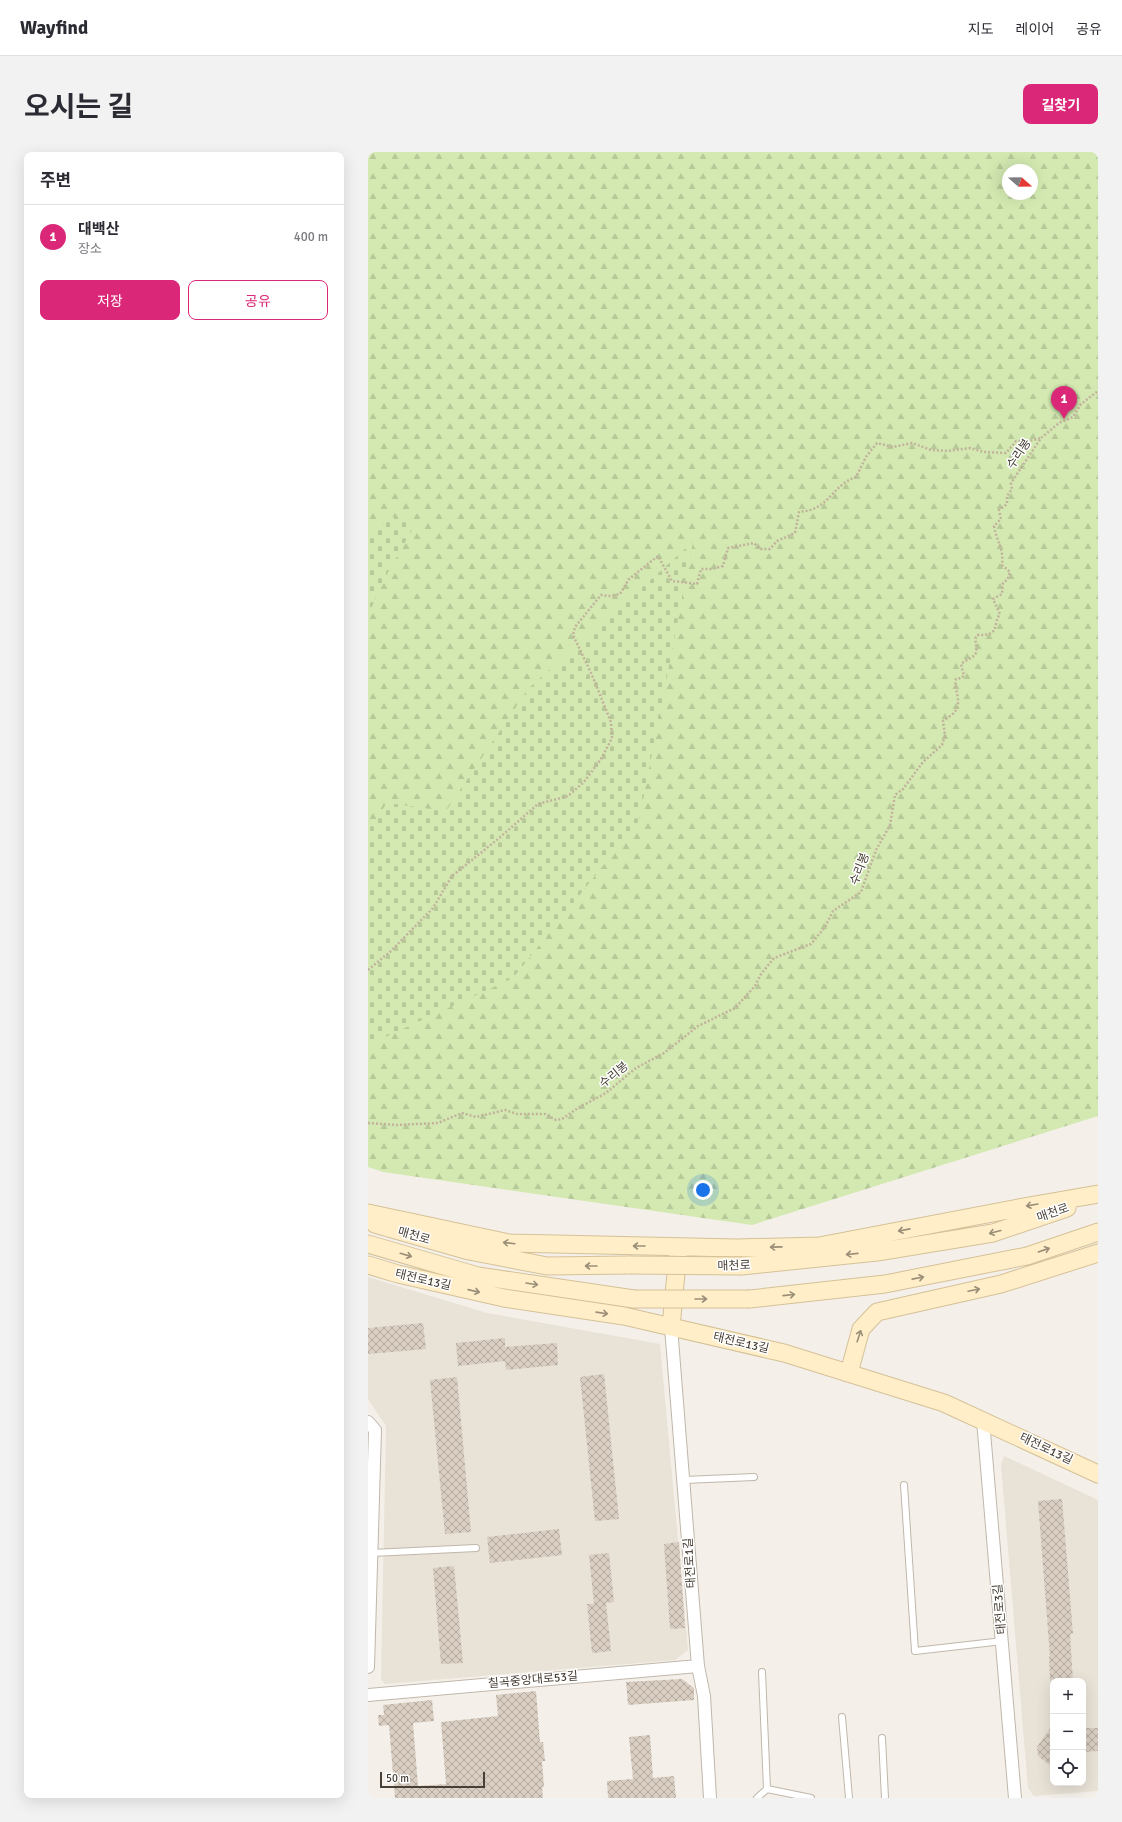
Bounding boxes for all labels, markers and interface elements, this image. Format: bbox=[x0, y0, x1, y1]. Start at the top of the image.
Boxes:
text: Wayfind bbox=[20, 16, 88, 40]
text: 지도 bbox=[968, 21, 994, 38]
text: 레이어 bbox=[1016, 21, 1054, 38]
text: 공유 bbox=[1076, 21, 1102, 38]
button: 길찾기 bbox=[1023, 84, 1098, 124]
text: 오시는 길 bbox=[24, 90, 133, 124]
north arrow bbox=[1002, 164, 1038, 200]
text: 주변 bbox=[40, 170, 71, 191]
text: 대백산 bbox=[78, 220, 119, 238]
text: 1 bbox=[49, 229, 57, 245]
text: 400 m bbox=[294, 229, 328, 245]
text: 장소 bbox=[78, 241, 102, 257]
button: 저장 bbox=[40, 280, 180, 320]
button: 공유 bbox=[188, 280, 328, 320]
pin: 1 bbox=[1051, 386, 1077, 419]
street label: 수리봉 bbox=[1004, 436, 1034, 472]
street label: 수리봉 bbox=[847, 851, 873, 887]
street label: 수리봉 bbox=[596, 1059, 632, 1091]
your location bbox=[693, 1180, 713, 1200]
one-way arrow bbox=[1026, 1201, 1039, 1209]
street label: 매천로 bbox=[1035, 1201, 1071, 1225]
street label: 매천로 bbox=[396, 1224, 432, 1248]
one-way arrow bbox=[898, 1226, 911, 1234]
one-way arrow bbox=[988, 1228, 1001, 1236]
one-way arrow bbox=[503, 1239, 516, 1246]
one-way arrow bbox=[633, 1242, 646, 1250]
one-way arrow bbox=[770, 1243, 783, 1251]
one-way arrow bbox=[1038, 1246, 1051, 1253]
one-way arrow bbox=[399, 1251, 412, 1259]
one-way arrow bbox=[846, 1251, 859, 1258]
street label: 매천로 bbox=[717, 1258, 751, 1274]
one-way arrow bbox=[585, 1262, 598, 1270]
street label: 태전로13길 bbox=[393, 1266, 453, 1294]
one-way arrow bbox=[911, 1273, 924, 1281]
one-way arrow bbox=[525, 1281, 538, 1289]
one-way arrow bbox=[967, 1285, 980, 1293]
one-way arrow bbox=[467, 1288, 480, 1296]
one-way arrow bbox=[782, 1291, 795, 1299]
one-way arrow bbox=[694, 1295, 707, 1303]
one-way arrow bbox=[595, 1309, 608, 1317]
street label: 태전로13길 bbox=[711, 1329, 771, 1357]
one-way arrow bbox=[856, 1330, 863, 1343]
street label: 태전로13길 bbox=[1017, 1430, 1075, 1468]
street label: 태전로1길 bbox=[681, 1537, 699, 1589]
street label: 태전로3길 bbox=[990, 1583, 1010, 1635]
street label: 칠곡중앙대로53길 bbox=[487, 1669, 579, 1691]
map controls bbox=[1050, 1678, 1086, 1786]
button: + bbox=[1050, 1678, 1086, 1714]
button: − bbox=[1050, 1714, 1086, 1750]
button: locate bbox=[1050, 1750, 1086, 1786]
scale bar bbox=[380, 1770, 485, 1789]
text: 50 m bbox=[386, 1772, 409, 1785]

